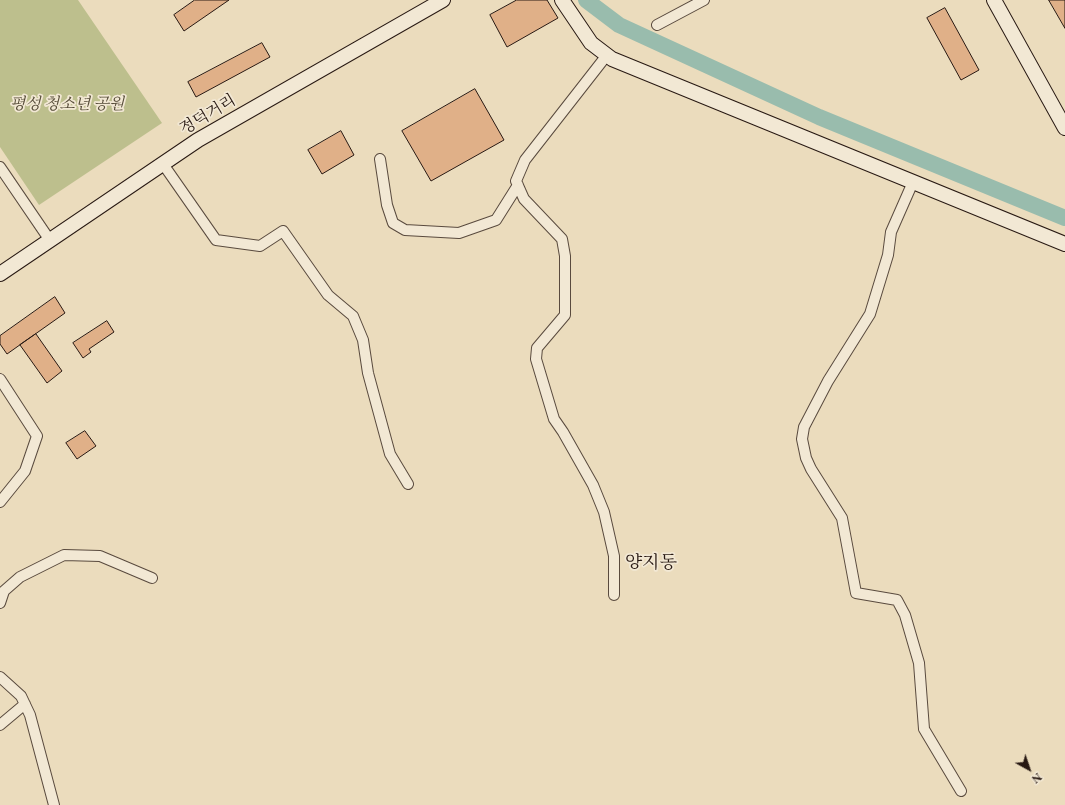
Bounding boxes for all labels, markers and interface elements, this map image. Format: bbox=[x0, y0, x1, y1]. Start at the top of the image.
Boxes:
street label: 정덕거리 bbox=[177, 91, 239, 139]
park label: 평성 청소년 공원 bbox=[10, 95, 124, 115]
district label: 양지동 bbox=[625, 552, 677, 574]
north arrow bbox=[1009, 749, 1049, 789]
text: N bbox=[1029, 770, 1045, 786]

